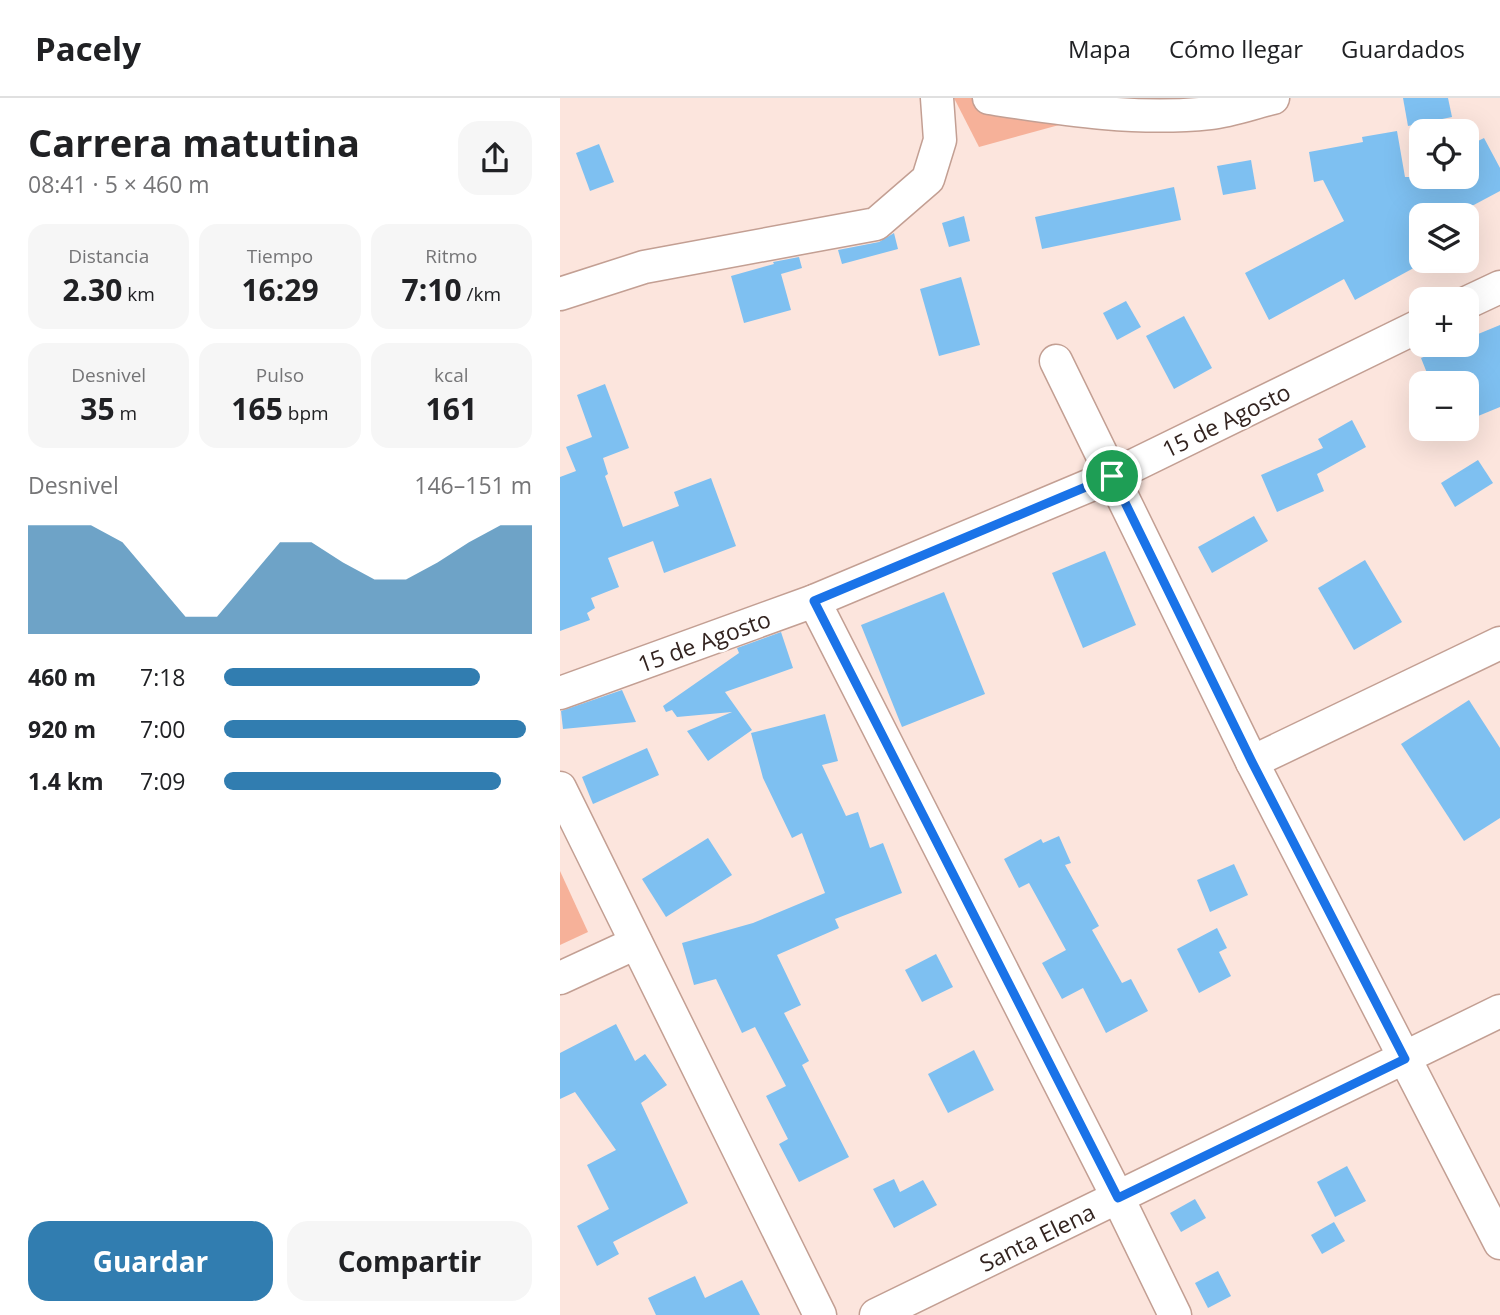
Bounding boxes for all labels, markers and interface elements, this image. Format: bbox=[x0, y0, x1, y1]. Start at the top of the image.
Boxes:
text: Pacely bbox=[35, 26, 141, 71]
text: Mapa bbox=[1068, 32, 1131, 65]
text: Cómo llegar bbox=[1169, 32, 1303, 65]
text: Guardados bbox=[1341, 32, 1465, 65]
text: Carrera matutina bbox=[28, 116, 360, 168]
map controls bbox=[1409, 119, 1479, 441]
button: locate bbox=[1409, 119, 1479, 189]
button: share bbox=[458, 121, 532, 195]
text: 08:41 · 5 × 460 m bbox=[28, 168, 210, 200]
button: layers bbox=[1409, 203, 1479, 273]
text: Distancia bbox=[68, 243, 149, 269]
text: Tiempo bbox=[247, 243, 313, 269]
text: Ritmo bbox=[425, 243, 477, 269]
text: 2.30 bbox=[62, 269, 122, 310]
text: 16:29 bbox=[241, 269, 319, 310]
text: 7:10 bbox=[402, 269, 462, 310]
text: km bbox=[122, 281, 155, 307]
text: /km bbox=[462, 281, 501, 307]
button: + bbox=[1409, 287, 1479, 357]
text: Desnivel bbox=[71, 362, 146, 388]
text: Pulso bbox=[256, 362, 304, 388]
text: kcal bbox=[434, 362, 469, 388]
button: − bbox=[1409, 371, 1479, 441]
street label: 15 de Agosto bbox=[1156, 375, 1296, 465]
text: 35 bbox=[80, 388, 115, 429]
text: 165 bbox=[231, 388, 283, 429]
text: 161 bbox=[426, 388, 477, 429]
text: m bbox=[115, 400, 137, 426]
text: bpm bbox=[283, 400, 329, 426]
pin bbox=[1082, 446, 1142, 506]
icon: arrive bbox=[1093, 457, 1131, 495]
text: Desnivel bbox=[28, 469, 119, 501]
text: 146–151 m bbox=[414, 469, 532, 501]
street label: 15 de Agosto bbox=[633, 602, 775, 680]
text: 460 m bbox=[28, 661, 96, 693]
text: 7:18 bbox=[140, 661, 186, 693]
text: 920 m bbox=[28, 713, 96, 745]
text: 7:00 bbox=[140, 713, 186, 745]
text: 1.4 km bbox=[28, 765, 104, 797]
text: 7:09 bbox=[140, 765, 186, 797]
street label: Santa Elena bbox=[974, 1195, 1100, 1279]
button: Guardar bbox=[28, 1221, 273, 1301]
button: Compartir bbox=[287, 1221, 532, 1301]

